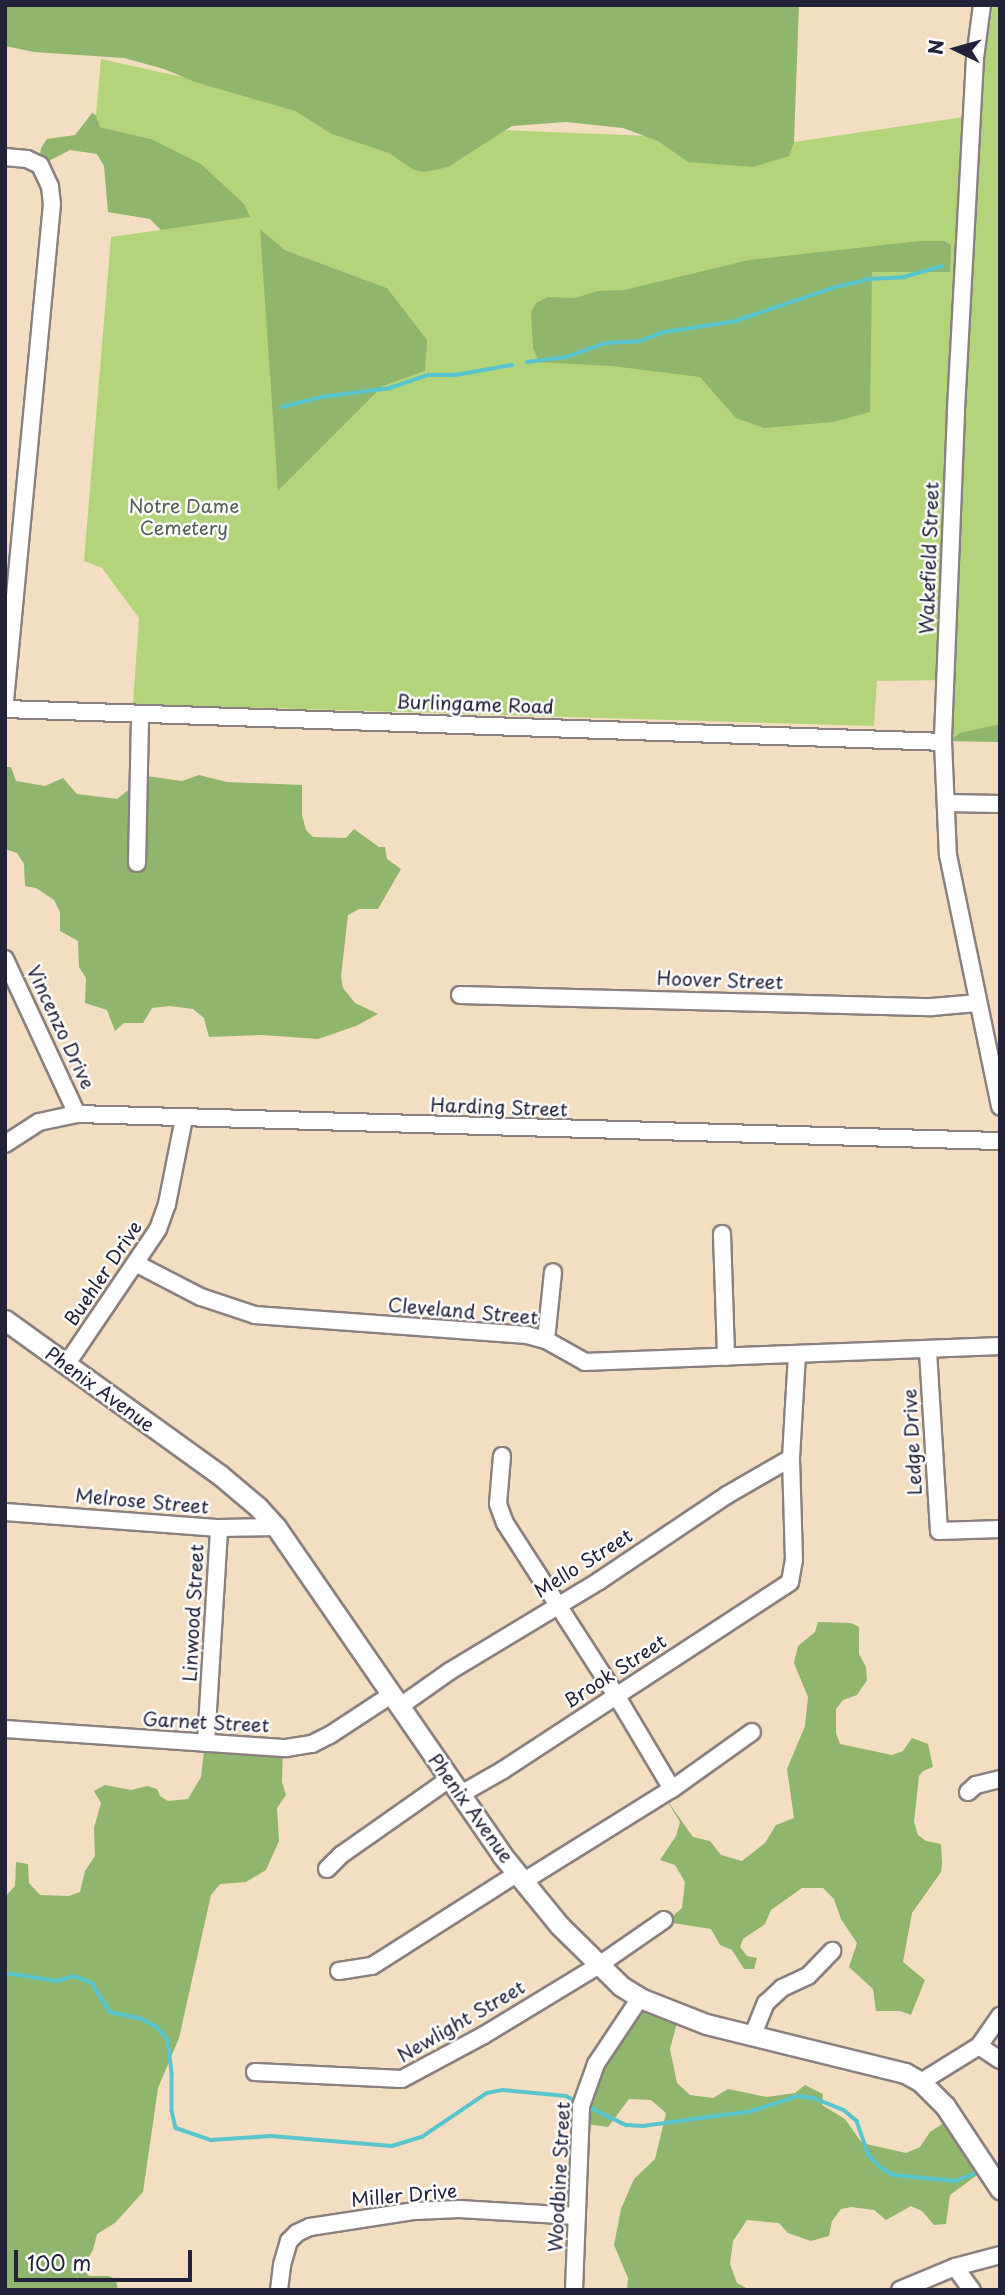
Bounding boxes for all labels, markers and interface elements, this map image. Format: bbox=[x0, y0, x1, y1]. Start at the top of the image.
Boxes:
north arrow bbox=[921, 14, 991, 84]
text: N bbox=[920, 38, 950, 56]
street label: Wakefield Street bbox=[915, 481, 943, 635]
park label: Notre Dame Cemetery bbox=[128, 495, 240, 539]
street label: Burlingame Road bbox=[396, 690, 554, 718]
street label: Vincenzo Drive bbox=[22, 961, 100, 1093]
street label: Hoover Street bbox=[656, 966, 784, 994]
street label: Harding Street bbox=[430, 1093, 568, 1121]
street label: Buehler Drive bbox=[59, 1215, 147, 1331]
street label: Cleveland Street bbox=[387, 1293, 539, 1329]
street label: Phenix Avenue bbox=[41, 1342, 159, 1436]
street label: Ledge Drive bbox=[898, 1388, 926, 1496]
street label: Melrose Street bbox=[74, 1484, 210, 1518]
street label: Mello Street bbox=[530, 1524, 636, 1602]
street label: Linwood Street bbox=[178, 1543, 208, 1683]
street label: Brook Street bbox=[559, 1629, 671, 1713]
street label: Garnet Street bbox=[141, 1707, 271, 1737]
street label: Phenix Avenue bbox=[424, 1749, 518, 1867]
street label: Newlight Street bbox=[393, 1975, 529, 2067]
street label: Woodbine Street bbox=[544, 2101, 574, 2253]
street label: Miller Drive bbox=[349, 2179, 459, 2211]
scale bar bbox=[18, 2236, 196, 2280]
text: 100 m bbox=[27, 2246, 91, 2278]

